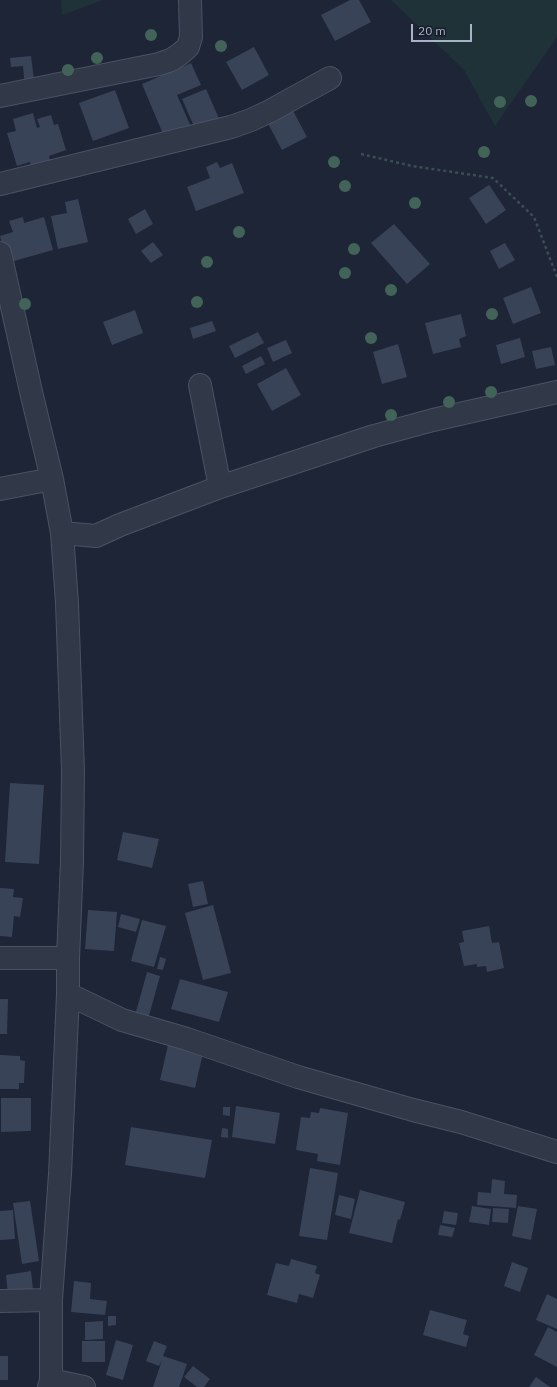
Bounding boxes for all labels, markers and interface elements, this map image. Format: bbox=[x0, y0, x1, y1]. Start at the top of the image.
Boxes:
scale bar bbox=[413, 16, 474, 42]
text: 20 m bbox=[418, 23, 446, 38]

